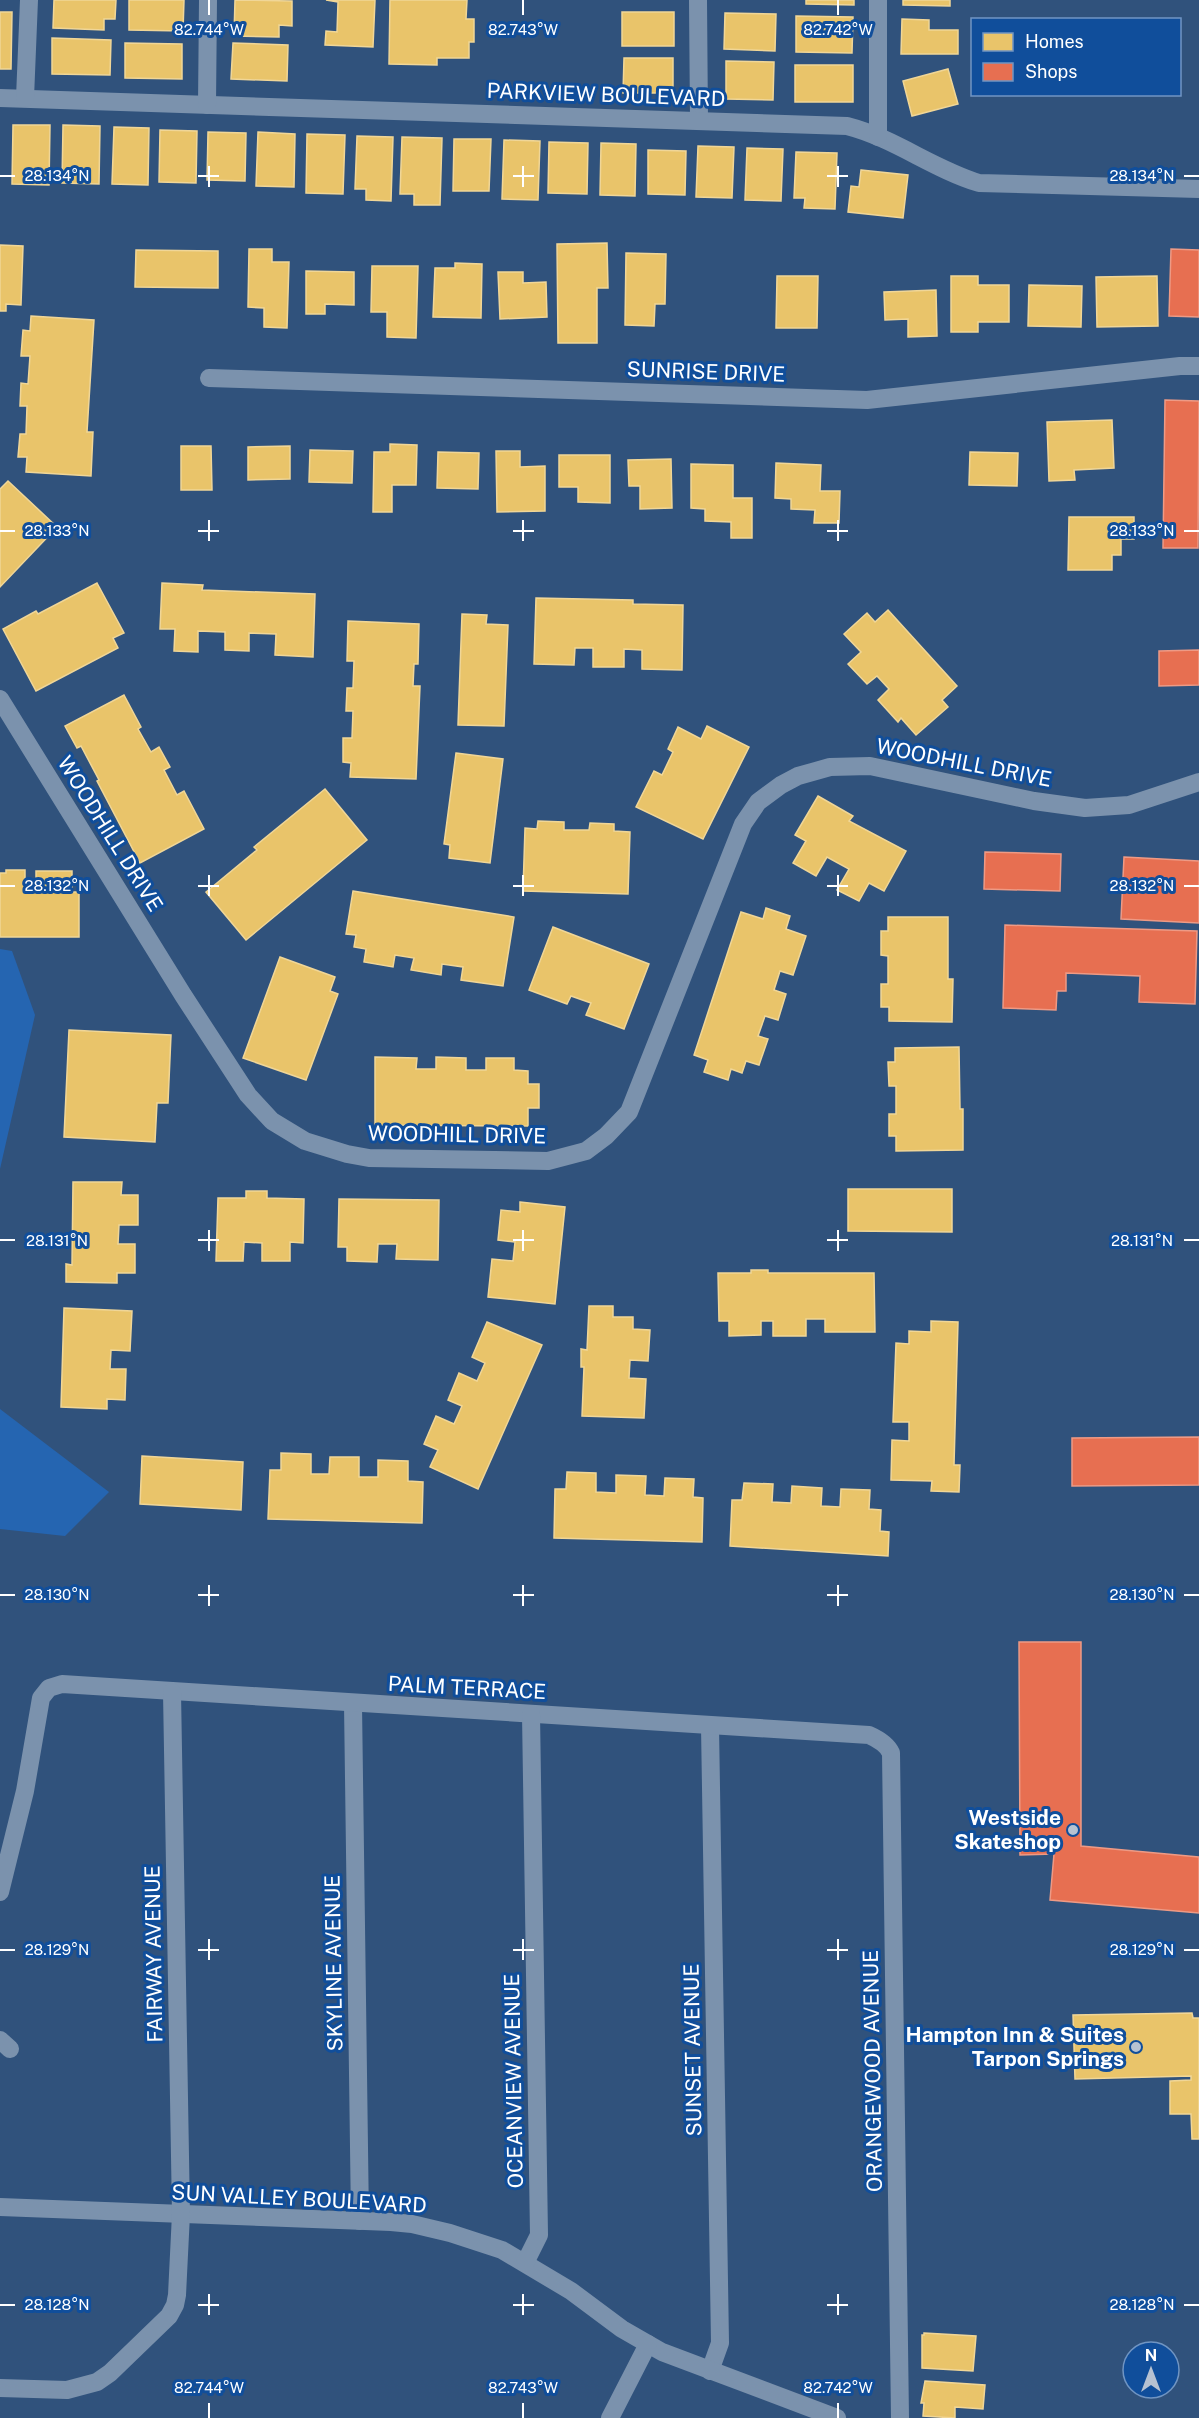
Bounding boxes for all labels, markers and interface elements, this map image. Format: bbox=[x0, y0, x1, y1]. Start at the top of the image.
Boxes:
legend bbox=[971, 18, 1181, 96]
text: 82.744°W bbox=[174, 21, 244, 38]
text: 82.743°W bbox=[488, 21, 558, 38]
text: 82.742°W bbox=[803, 21, 873, 38]
text: Homes bbox=[1025, 31, 1084, 52]
text: Shops bbox=[1025, 61, 1077, 82]
street label: PARKVIEW BOULEVARD bbox=[486, 78, 726, 111]
text: 28.134°N bbox=[24, 167, 90, 184]
text: 28.134°N bbox=[1109, 167, 1175, 184]
street label: SUNRISE DRIVE bbox=[626, 356, 786, 387]
text: 28.133°N bbox=[24, 522, 90, 539]
text: 28.133°N bbox=[1109, 522, 1175, 539]
street label: WOODHILL DRIVE bbox=[874, 733, 1054, 792]
street label: WOODHILL DRIVE bbox=[53, 752, 168, 916]
text: 28.132°N bbox=[25, 877, 89, 894]
text: 28.132°N bbox=[1110, 877, 1174, 894]
street label: WOODHILL DRIVE bbox=[368, 1120, 546, 1149]
text: 28.131°N bbox=[26, 1232, 88, 1249]
text: 28.131°N bbox=[1111, 1232, 1173, 1249]
text: 28.130°N bbox=[25, 1586, 89, 1603]
text: 28.130°N bbox=[1110, 1586, 1174, 1603]
street label: PALM TERRACE bbox=[387, 1671, 547, 1704]
place label: Westside Skateshop bbox=[954, 1805, 1061, 1854]
marker: Westside Skateshop bbox=[1066, 1823, 1080, 1837]
street label: FAIRWAY AVENUE bbox=[139, 1865, 168, 2043]
street label: SKYLINE AVENUE bbox=[319, 1875, 348, 2051]
text: 28.129°N bbox=[25, 1941, 89, 1958]
text: 28.129°N bbox=[1110, 1941, 1174, 1958]
street label: ORANGEWOOD AVENUE bbox=[858, 1950, 887, 2192]
street label: SUNSET AVENUE bbox=[678, 1963, 707, 2137]
street label: OCEANVIEW AVENUE bbox=[499, 1973, 528, 2189]
place label: Hampton Inn & Suites Tarpon Springs bbox=[906, 2022, 1124, 2071]
marker: Hampton Inn & Suites Tarpon Springs bbox=[1129, 2040, 1143, 2054]
street label: SUN VALLEY BOULEVARD bbox=[171, 2179, 427, 2218]
text: 28.128°N bbox=[24, 2296, 90, 2313]
text: 28.128°N bbox=[1109, 2296, 1175, 2313]
north arrow bbox=[1121, 2340, 1181, 2400]
text: N bbox=[1145, 2346, 1157, 2365]
text: 82.744°W bbox=[174, 2379, 244, 2396]
text: 82.743°W bbox=[488, 2379, 558, 2396]
text: 82.742°W bbox=[803, 2379, 873, 2396]

